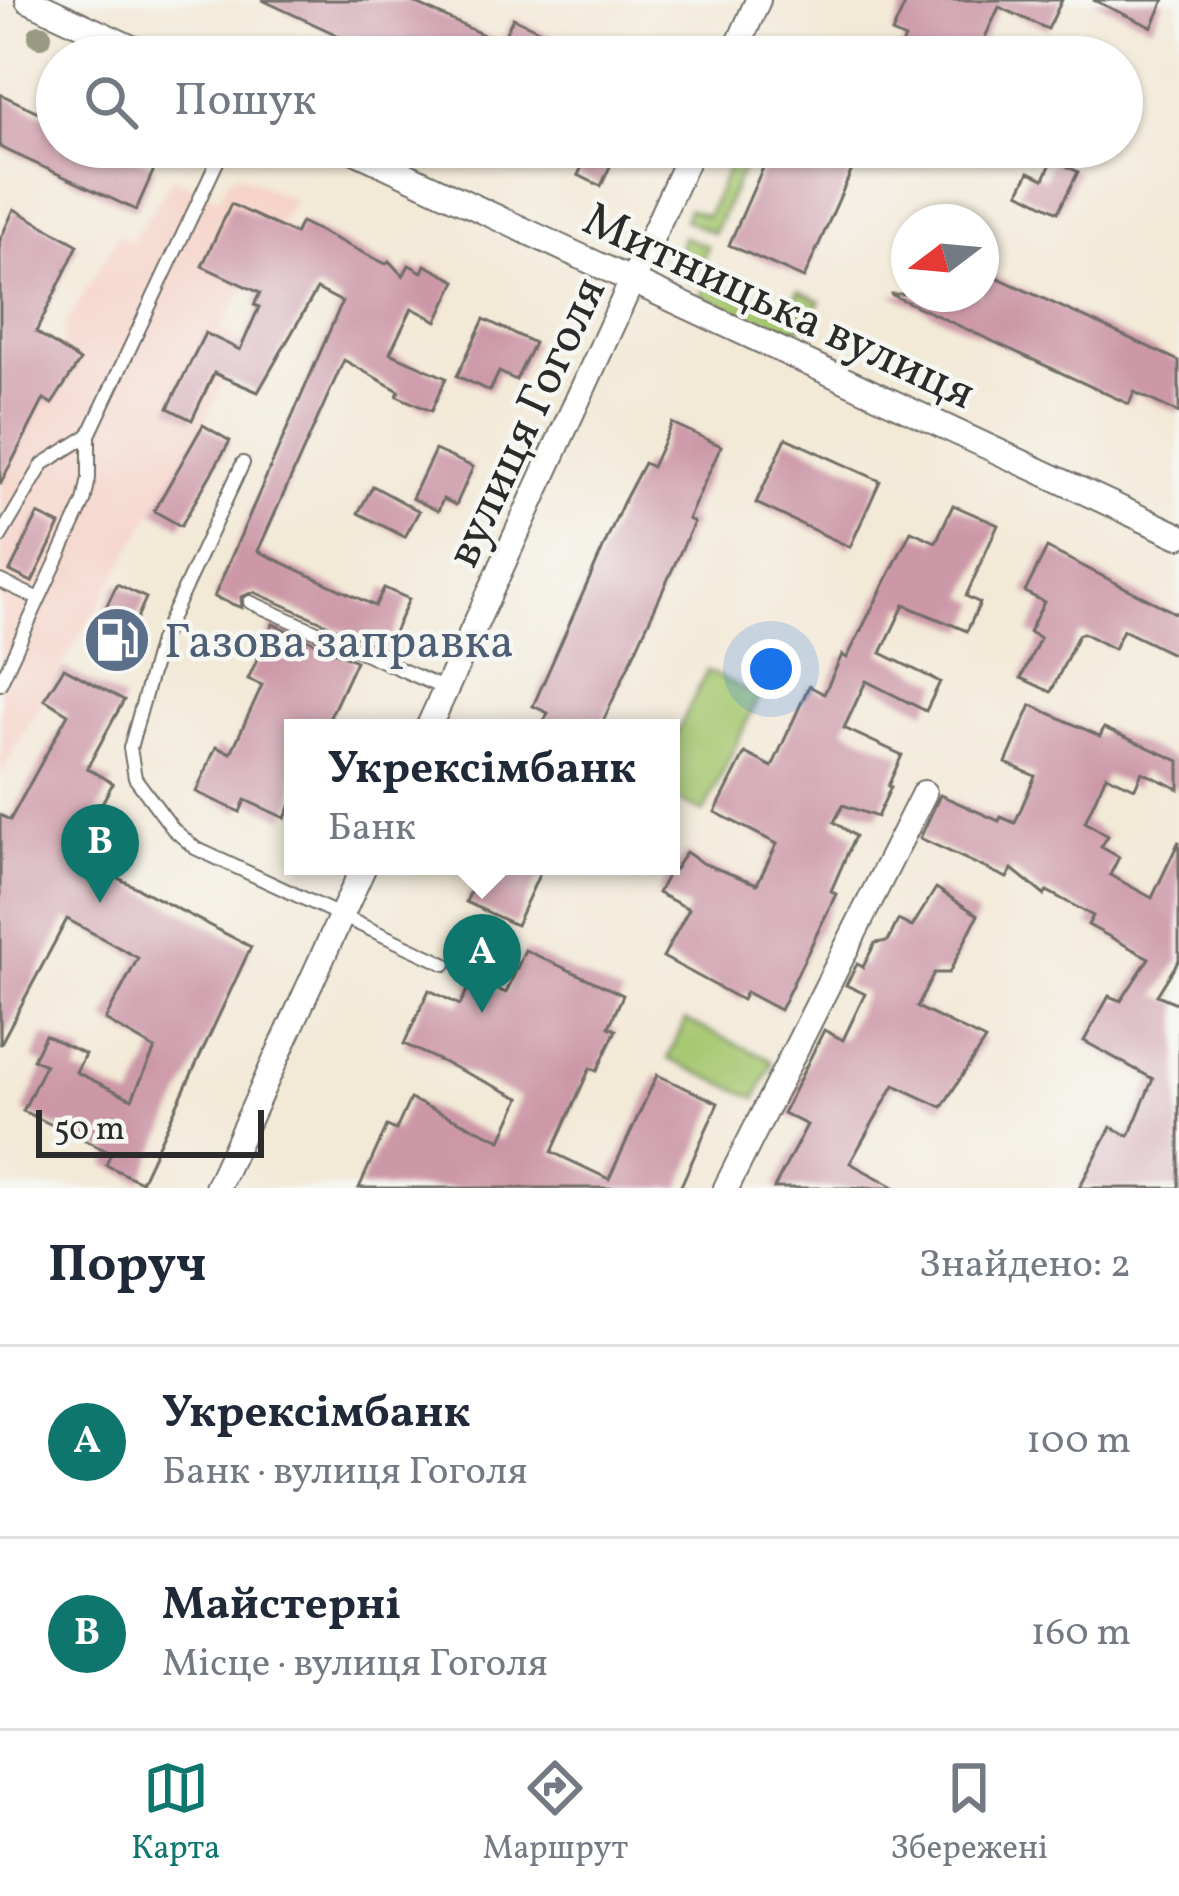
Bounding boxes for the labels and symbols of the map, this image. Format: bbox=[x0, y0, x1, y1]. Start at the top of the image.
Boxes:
street label: Митницька вулиця bbox=[571, 188, 985, 428]
north arrow bbox=[891, 204, 999, 312]
street label: вулиця Гоголя bbox=[432, 267, 625, 579]
fuel station icon: Газова заправка bbox=[82, 605, 152, 675]
place label: Газова заправка bbox=[164, 611, 514, 678]
your location bbox=[741, 639, 801, 699]
pin: B bbox=[61, 804, 139, 903]
pin: A bbox=[443, 914, 521, 1013]
scale bar bbox=[36, 1104, 264, 1157]

